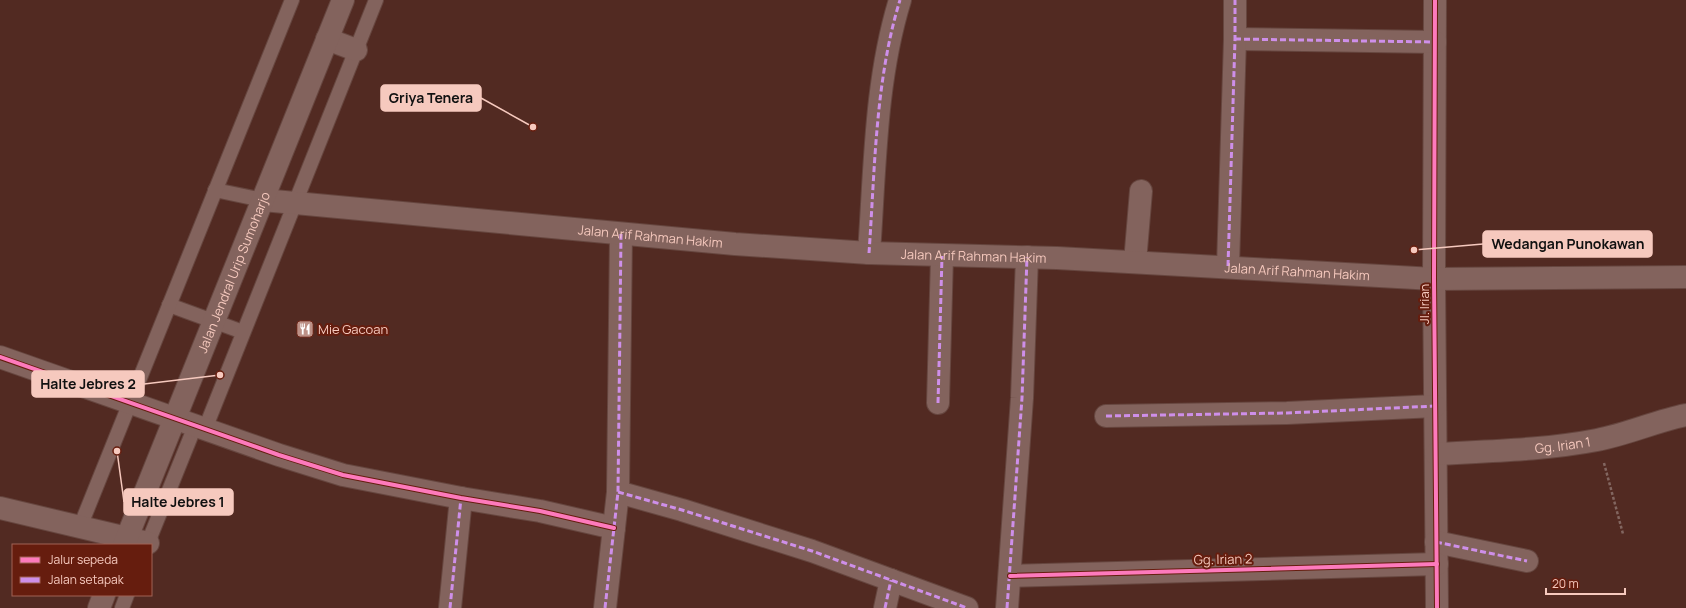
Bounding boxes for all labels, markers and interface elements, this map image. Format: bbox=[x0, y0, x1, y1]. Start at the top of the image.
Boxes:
callout: Griya Tenera bbox=[381, 85, 481, 111]
text: Griya Tenera bbox=[389, 88, 473, 107]
street label: Jalan Jendral Urip Sumoharjo bbox=[193, 189, 274, 355]
street label: Jalan Arif Rahman Hakim bbox=[577, 220, 724, 252]
callout: Wedangan Punokawan bbox=[1483, 231, 1652, 257]
text: Wedangan Punokawan bbox=[1492, 234, 1644, 253]
street label: Jalan Arif Rahman Hakim bbox=[901, 245, 1047, 267]
street label: Jalan Arif Rahman Hakim bbox=[1224, 258, 1370, 284]
street label: Jl. Irian bbox=[1415, 284, 1433, 324]
restaurant icon: Mie Gacoan bbox=[295, 319, 315, 339]
place label: Mie Gacoan bbox=[318, 320, 388, 338]
callout: Halte Jebres 2 bbox=[32, 371, 144, 397]
text: Halte Jebres 2 bbox=[40, 374, 136, 393]
street label: Gg. Irian 1 bbox=[1534, 432, 1592, 457]
callout: Halte Jebres 1 bbox=[124, 489, 233, 515]
text: Halte Jebres 1 bbox=[131, 492, 225, 511]
legend bbox=[12, 544, 152, 596]
street label: Gg. Irian 2 bbox=[1194, 549, 1252, 569]
text: Jalur sepeda bbox=[48, 551, 118, 568]
scale bar bbox=[1546, 570, 1625, 596]
text: Jalan setapak bbox=[48, 571, 125, 588]
text: 20 m bbox=[1552, 575, 1579, 592]

